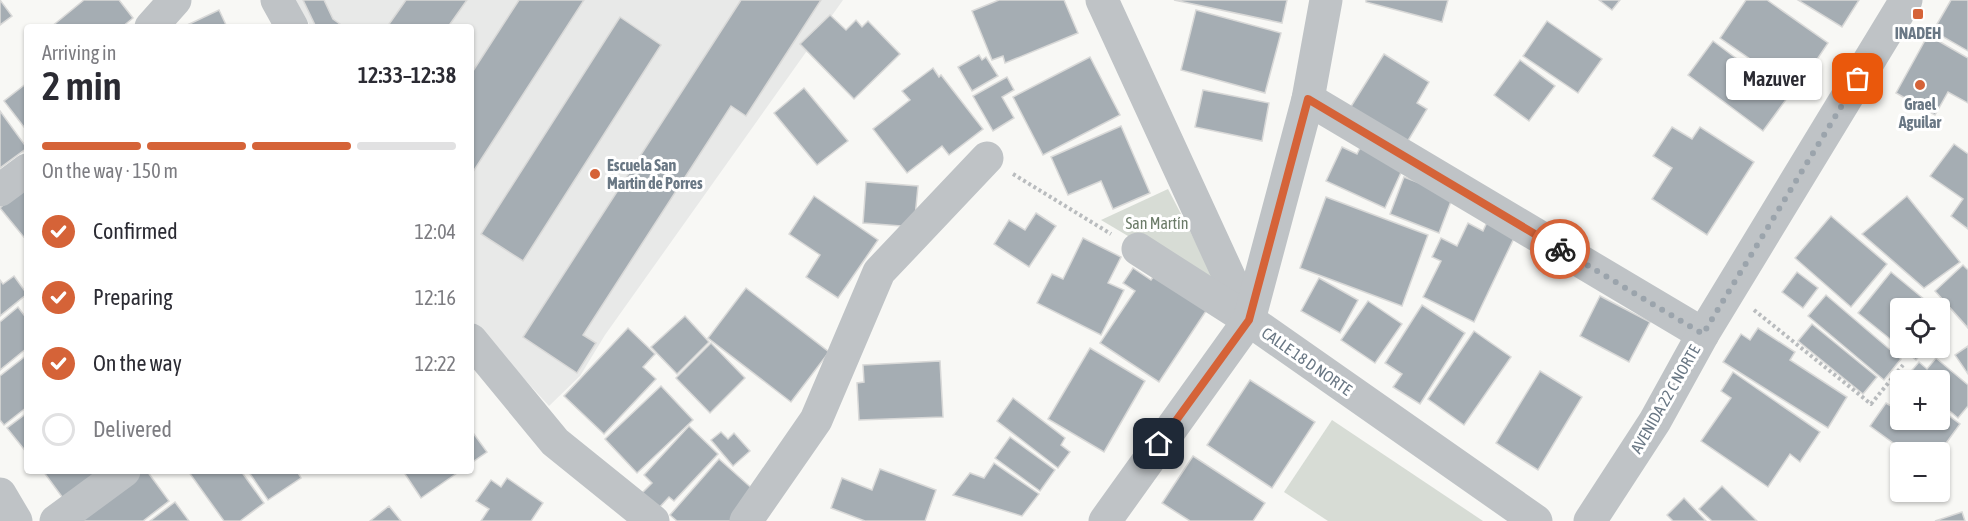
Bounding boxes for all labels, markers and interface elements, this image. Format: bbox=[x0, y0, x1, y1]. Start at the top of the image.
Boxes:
marker: INADEH bbox=[1911, 7, 1925, 21]
place label: INADEH bbox=[1895, 24, 1941, 42]
text: Arriving in bbox=[42, 41, 116, 64]
pin bbox=[1832, 53, 1883, 104]
callout: Mazuver bbox=[1726, 58, 1822, 100]
text: 12:33–12:38 bbox=[358, 62, 456, 88]
icon: bag bbox=[1841, 62, 1874, 95]
text: 2 min bbox=[42, 64, 122, 108]
text: Mazuver bbox=[1743, 67, 1805, 90]
marker: Grael Aguilar bbox=[1913, 78, 1927, 92]
place label: Grael Aguilar bbox=[1898, 95, 1942, 131]
place label: Escuela San Martin de Porres bbox=[607, 156, 703, 192]
text: On the way · 150 m bbox=[42, 159, 178, 182]
marker: Escuela San Martin de Porres bbox=[588, 167, 602, 181]
park label: San Martín bbox=[1126, 214, 1188, 232]
icon: check bbox=[42, 215, 75, 248]
text: Confirmed bbox=[93, 218, 178, 244]
courier bbox=[1530, 219, 1590, 279]
text: 12:04 bbox=[414, 220, 456, 243]
icon: bike bbox=[1544, 233, 1577, 266]
icon: check bbox=[42, 281, 75, 314]
text: Preparing bbox=[93, 284, 173, 310]
text: 12:16 bbox=[415, 286, 456, 309]
map controls bbox=[1890, 298, 1950, 502]
button: locate bbox=[1890, 298, 1950, 358]
street label: CALLE 18 D NORTE bbox=[1259, 323, 1355, 399]
street label: AVENIDA 22 C NORTE bbox=[1627, 342, 1703, 456]
icon: check bbox=[42, 347, 75, 380]
text: On the way bbox=[93, 350, 182, 376]
text: 12:22 bbox=[415, 352, 456, 375]
button: + bbox=[1890, 370, 1950, 430]
text: Delivered bbox=[93, 416, 172, 442]
pin bbox=[1133, 418, 1184, 469]
icon: home bbox=[1142, 427, 1175, 460]
button: − bbox=[1890, 442, 1950, 502]

